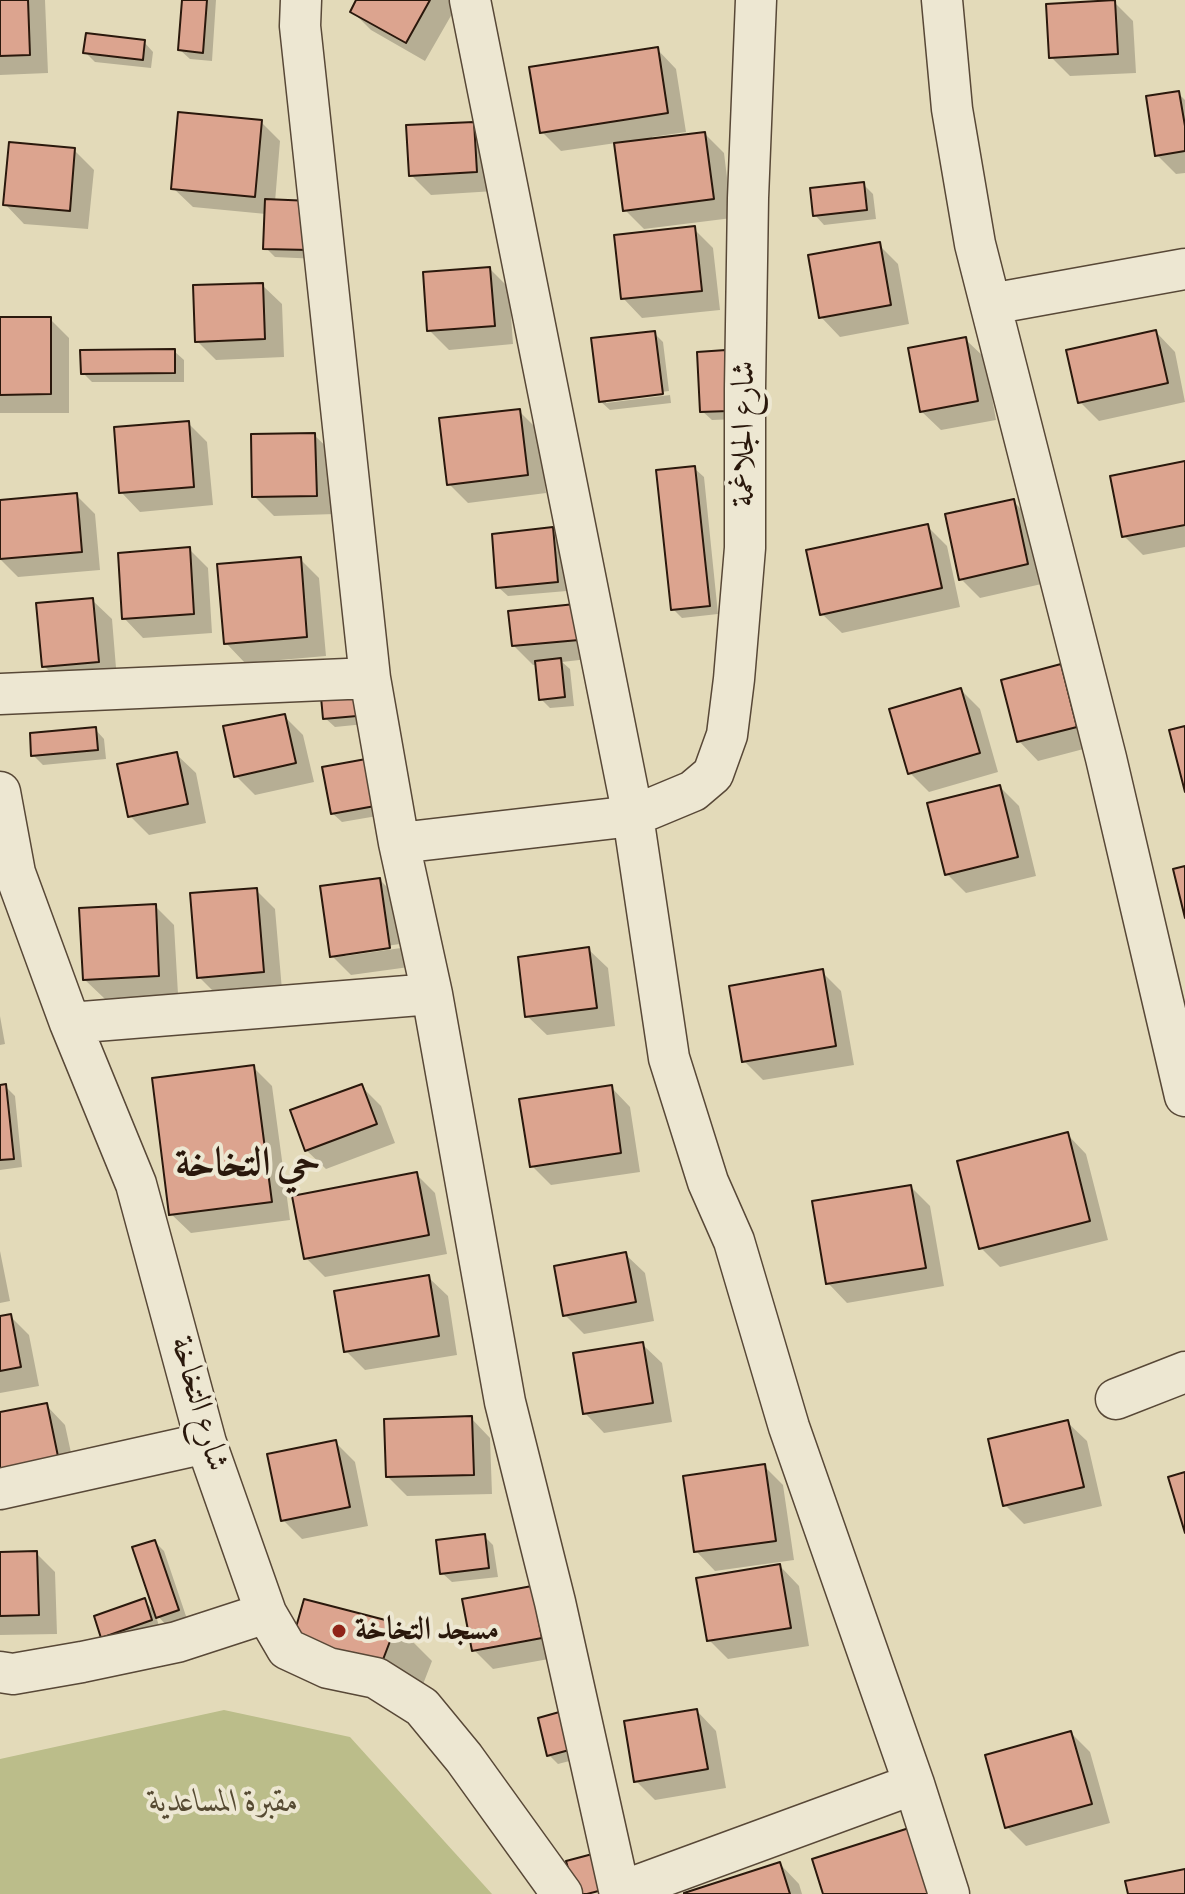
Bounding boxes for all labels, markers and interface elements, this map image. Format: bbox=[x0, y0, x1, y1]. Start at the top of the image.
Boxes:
street label: شارع الجلاغمة bbox=[726, 361, 764, 507]
district label: حي التخاخة bbox=[175, 1141, 321, 1189]
street label: شارع التخاخة bbox=[160, 1332, 236, 1476]
place label: مسجد التخاخة bbox=[355, 1612, 499, 1650]
marker: مسجد التخاخة bbox=[330, 1622, 348, 1640]
park label: مقبرة المساعدية bbox=[149, 1784, 299, 1822]

